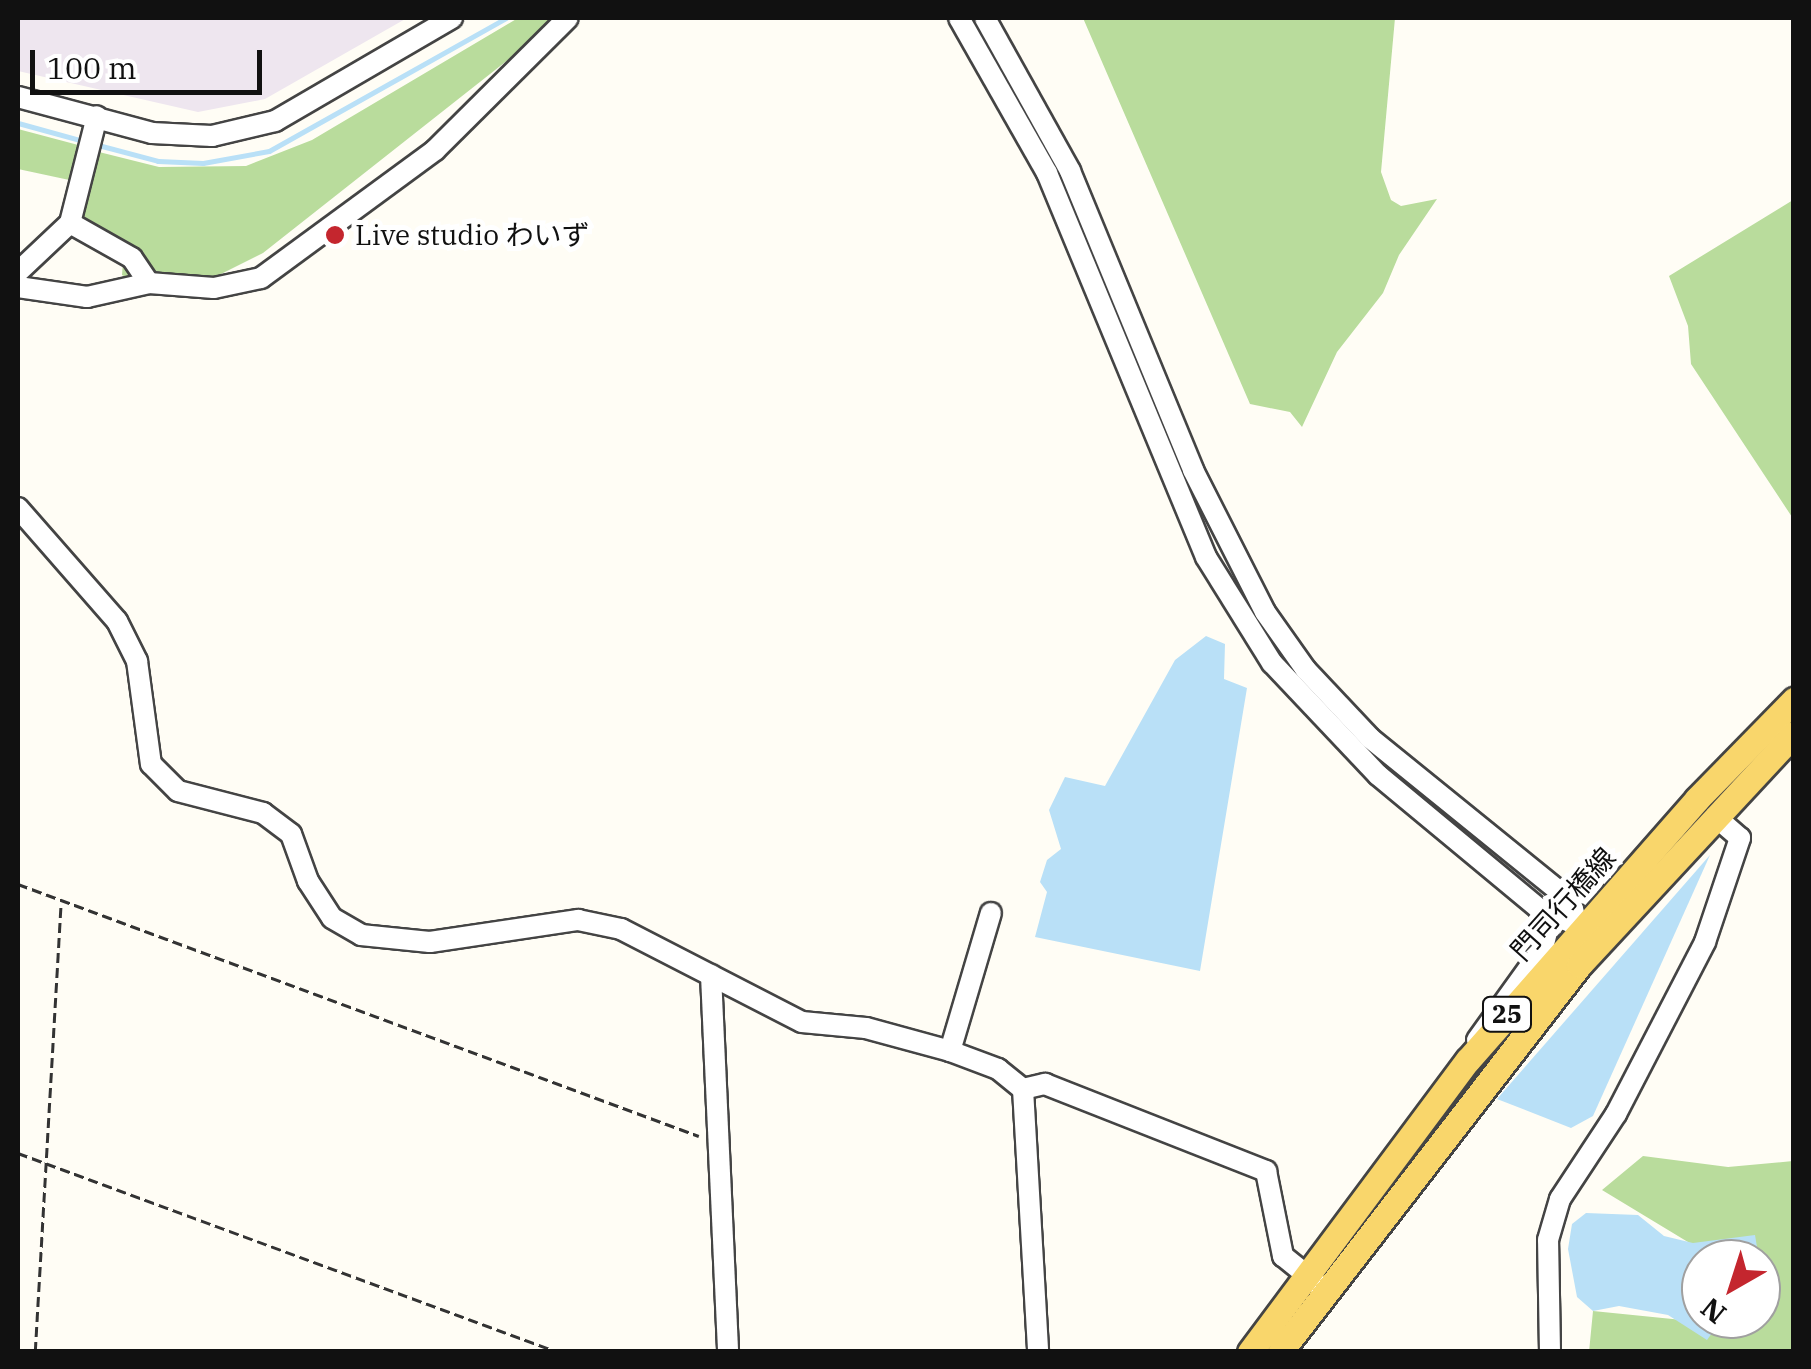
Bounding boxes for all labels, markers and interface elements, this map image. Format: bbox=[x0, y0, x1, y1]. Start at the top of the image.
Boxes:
scale bar bbox=[35, 30, 268, 92]
text: 100 m bbox=[47, 48, 137, 87]
place label: Live studio わいず bbox=[355, 218, 589, 252]
marker: Live studio わいず bbox=[324, 224, 346, 246]
street label: 門司行橋線 bbox=[1504, 841, 1622, 967]
road number: 25 bbox=[1482, 994, 1532, 1034]
north arrow bbox=[1681, 1239, 1781, 1339]
text: N bbox=[1693, 1290, 1733, 1332]

